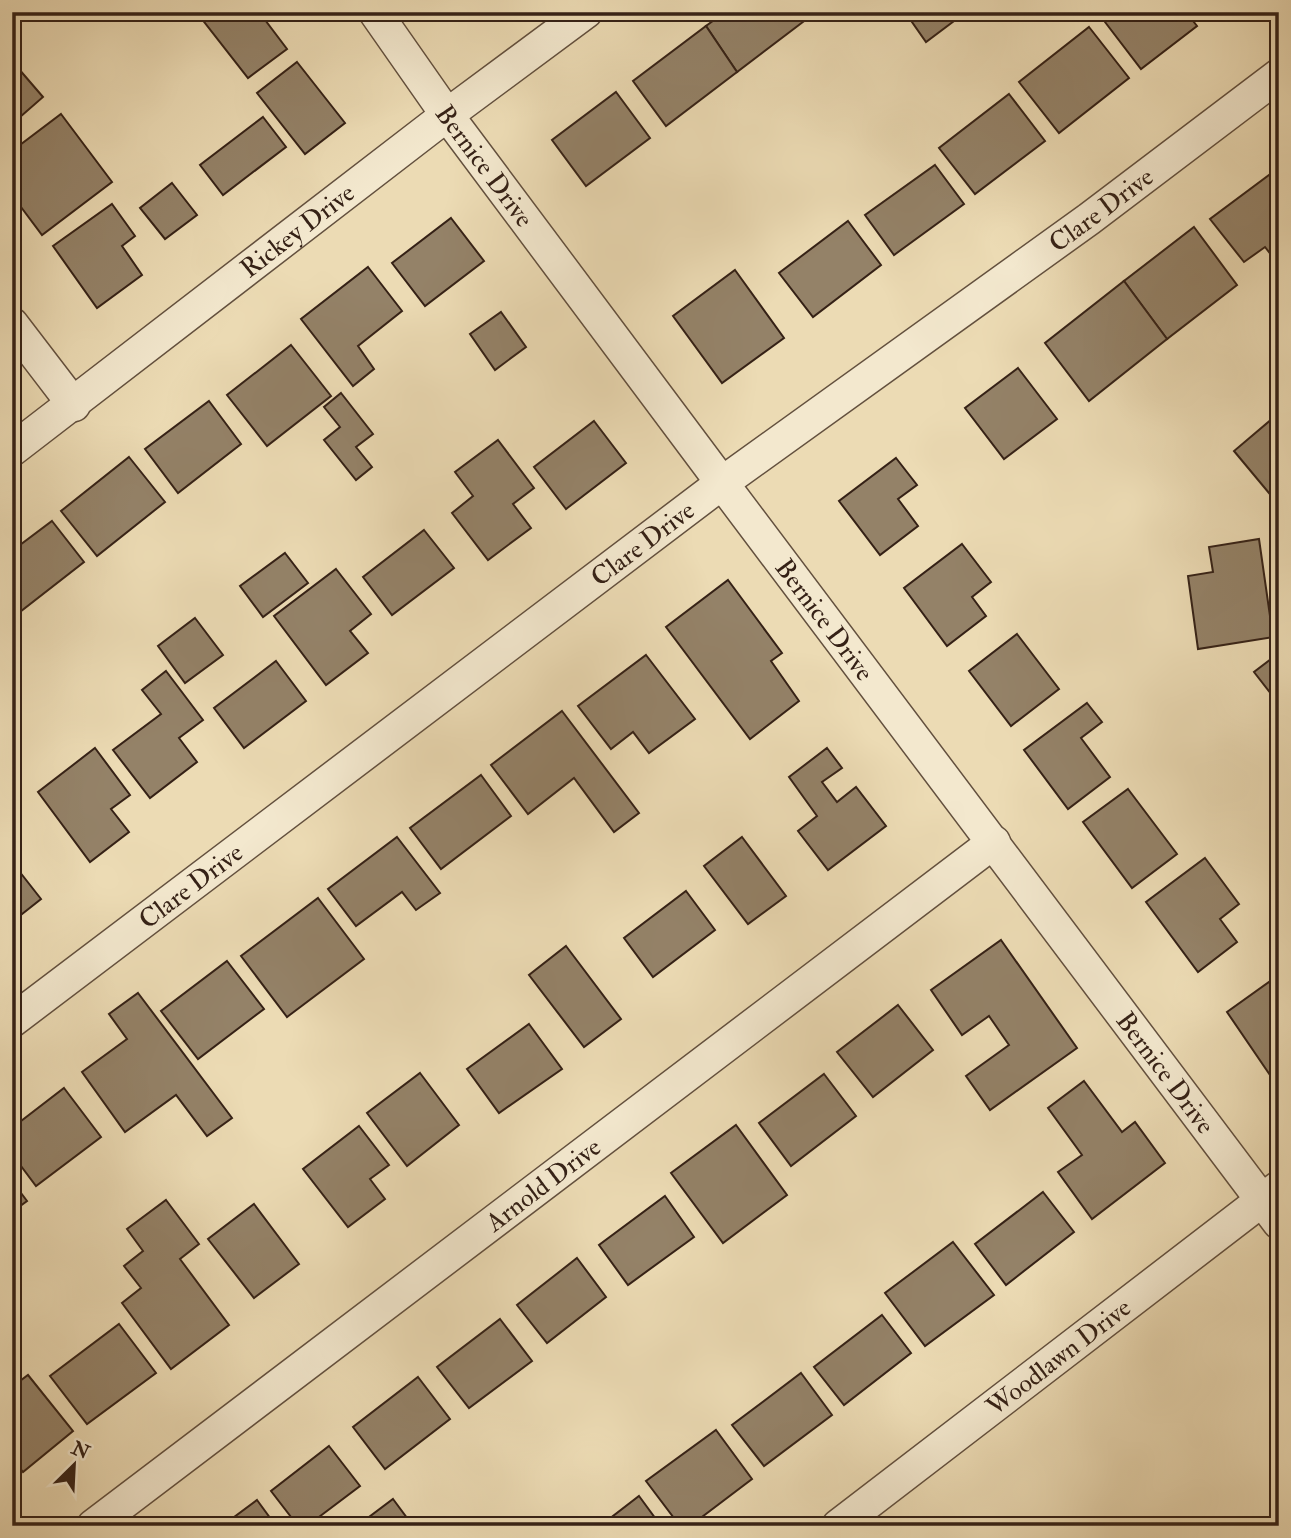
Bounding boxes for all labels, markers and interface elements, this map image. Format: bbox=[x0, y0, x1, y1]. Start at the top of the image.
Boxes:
street label: Bernice Drive bbox=[428, 99, 540, 234]
street label: Clare Drive bbox=[1043, 161, 1160, 260]
street label: Rickey Drive bbox=[234, 177, 361, 285]
street label: Clare Drive bbox=[585, 494, 701, 594]
street label: Bernice Drive bbox=[768, 553, 880, 688]
street label: Clare Drive bbox=[133, 837, 250, 936]
street label: Bernice Drive bbox=[1109, 1006, 1221, 1141]
street label: Arnold Drive bbox=[479, 1131, 608, 1240]
street label: Woodlawn Drive bbox=[980, 1292, 1138, 1424]
north arrow bbox=[38, 1430, 108, 1500]
text: N bbox=[67, 1436, 94, 1465]

